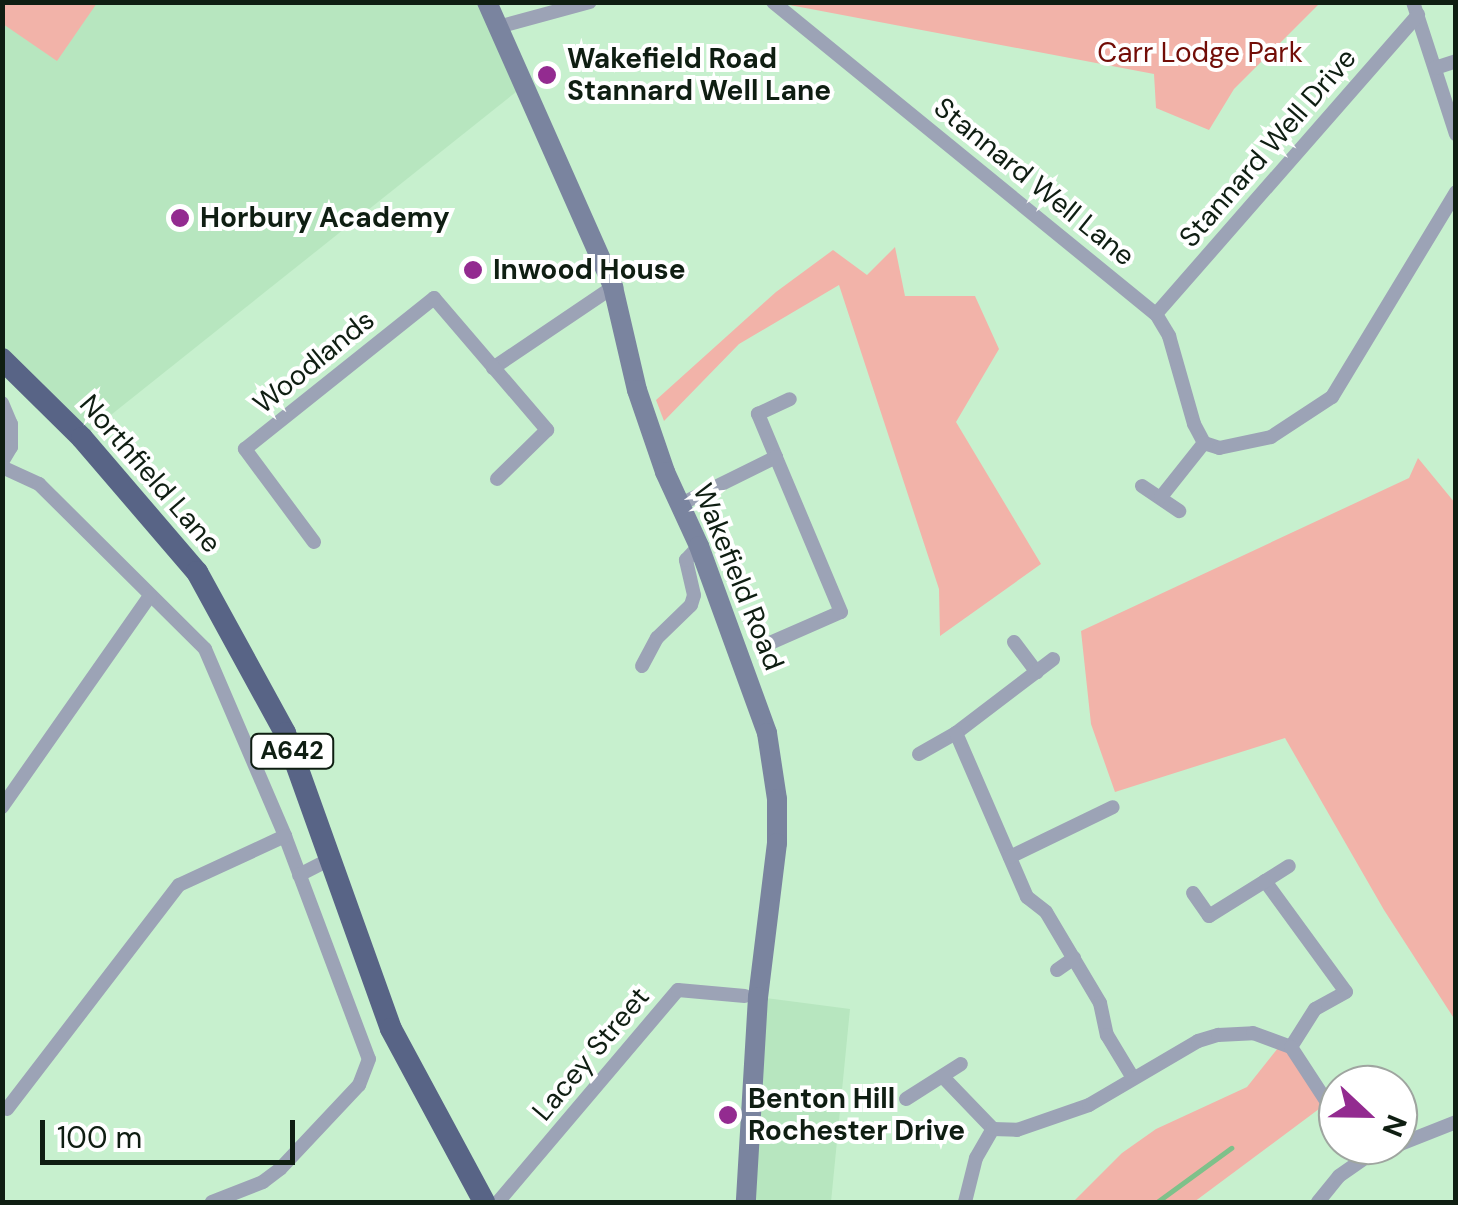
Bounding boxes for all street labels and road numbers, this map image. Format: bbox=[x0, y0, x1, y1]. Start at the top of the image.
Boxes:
street label: Stannard Well Drive bbox=[1173, 42, 1363, 254]
street label: Stannard Well Lane bbox=[927, 91, 1141, 273]
street label: Woodlands bbox=[247, 303, 381, 421]
street label: Northfield Lane bbox=[72, 388, 228, 560]
street label: Wakefield Road bbox=[685, 479, 791, 675]
road number: A642 bbox=[250, 731, 334, 771]
street label: Lacey Street bbox=[526, 980, 656, 1128]

